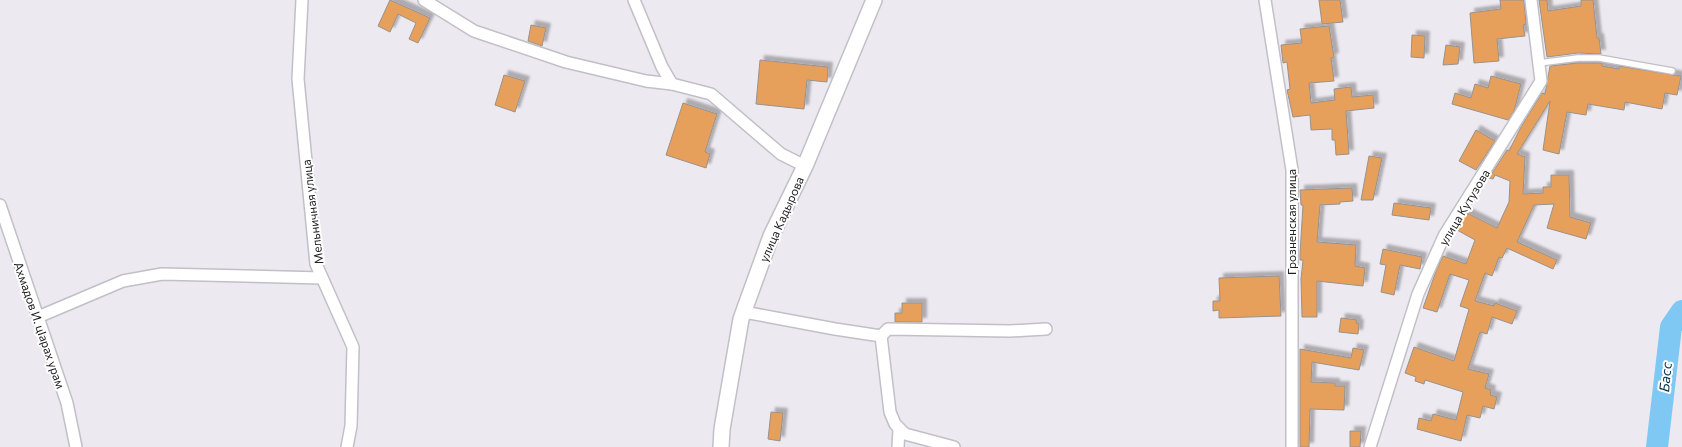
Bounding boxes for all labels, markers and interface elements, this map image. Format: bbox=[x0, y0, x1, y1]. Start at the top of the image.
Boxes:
street label: Мельничная улица bbox=[299, 159, 325, 265]
street label: улица Кутузова bbox=[1436, 166, 1492, 248]
street label: Грозненская улица bbox=[1284, 169, 1298, 275]
street label: улица Кадырова bbox=[756, 174, 806, 264]
street label: Ахмадов И. цIарах урам bbox=[12, 260, 68, 390]
water label: Басс bbox=[1655, 361, 1675, 393]

